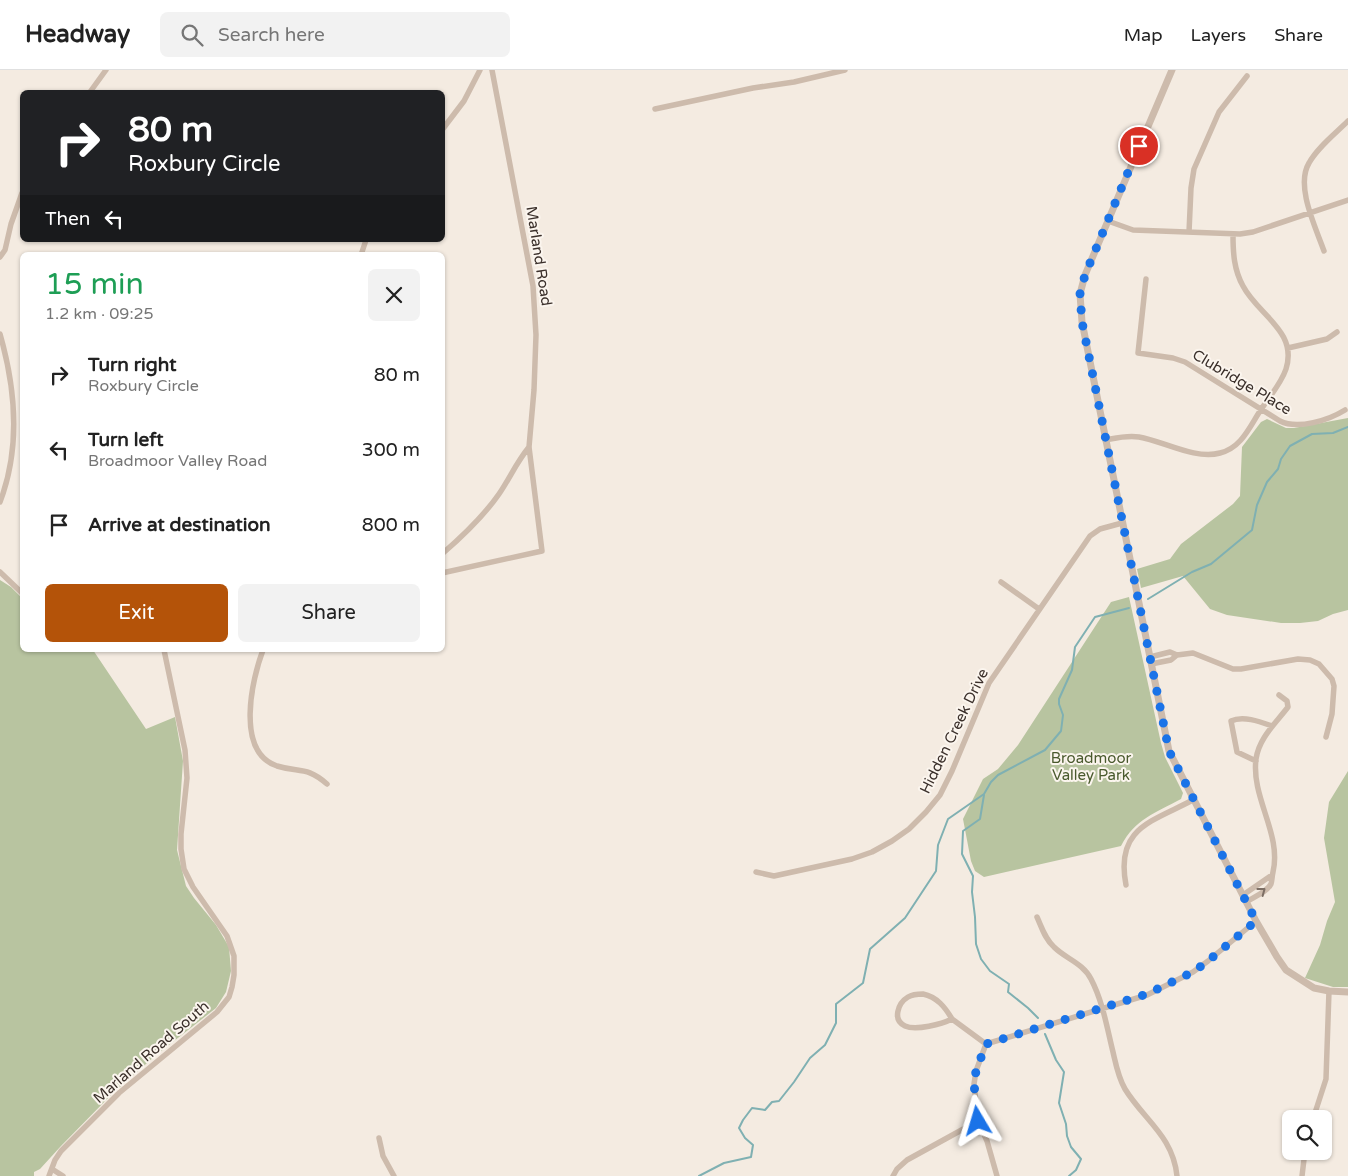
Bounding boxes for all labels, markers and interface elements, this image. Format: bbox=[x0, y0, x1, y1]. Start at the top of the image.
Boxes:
search box bbox=[160, 12, 510, 57]
text: Headway bbox=[25, 20, 130, 49]
icon: search bbox=[178, 21, 206, 49]
text: Search here bbox=[218, 24, 325, 46]
text: Map bbox=[1124, 24, 1163, 46]
text: Layers bbox=[1191, 24, 1246, 46]
text: Share bbox=[1274, 24, 1323, 46]
text: 80 m bbox=[128, 109, 213, 151]
icon: right bbox=[45, 110, 110, 175]
pin bbox=[1118, 125, 1160, 167]
icon: arrive bbox=[1125, 132, 1153, 160]
text: Roxbury Circle bbox=[128, 151, 280, 177]
icon: left bbox=[100, 205, 128, 233]
street label: Marland Road bbox=[522, 205, 556, 307]
text: Then bbox=[45, 208, 90, 230]
text: 15 min bbox=[45, 266, 144, 303]
button: close bbox=[368, 269, 420, 321]
text: 1.2 km · 09:25 bbox=[45, 304, 154, 324]
street label: Clubridge Place bbox=[1189, 345, 1295, 419]
text: Turn right bbox=[88, 354, 176, 376]
icon: right bbox=[45, 361, 73, 389]
text: 80 m bbox=[374, 364, 420, 386]
text: Roxbury Circle bbox=[88, 376, 199, 396]
text: Turn left bbox=[88, 429, 164, 451]
icon: left bbox=[45, 436, 73, 464]
text: 300 m bbox=[362, 439, 420, 461]
text: Broadmoor Valley Road bbox=[88, 451, 267, 471]
icon: arrive bbox=[45, 511, 73, 539]
text: Arrive at destination bbox=[88, 514, 271, 536]
text: 800 m bbox=[362, 514, 420, 536]
button: Exit bbox=[45, 584, 228, 642]
button: Share bbox=[238, 584, 420, 642]
street label: Hidden Creek Drive bbox=[916, 665, 992, 797]
park label: Broadmoor Valley Park bbox=[1051, 749, 1132, 784]
one-way arrow bbox=[1257, 888, 1266, 897]
street label: Marland Road South bbox=[90, 997, 212, 1107]
position arrow bbox=[951, 1094, 1003, 1146]
map controls bbox=[1282, 1110, 1332, 1160]
button: search bbox=[1282, 1110, 1332, 1160]

